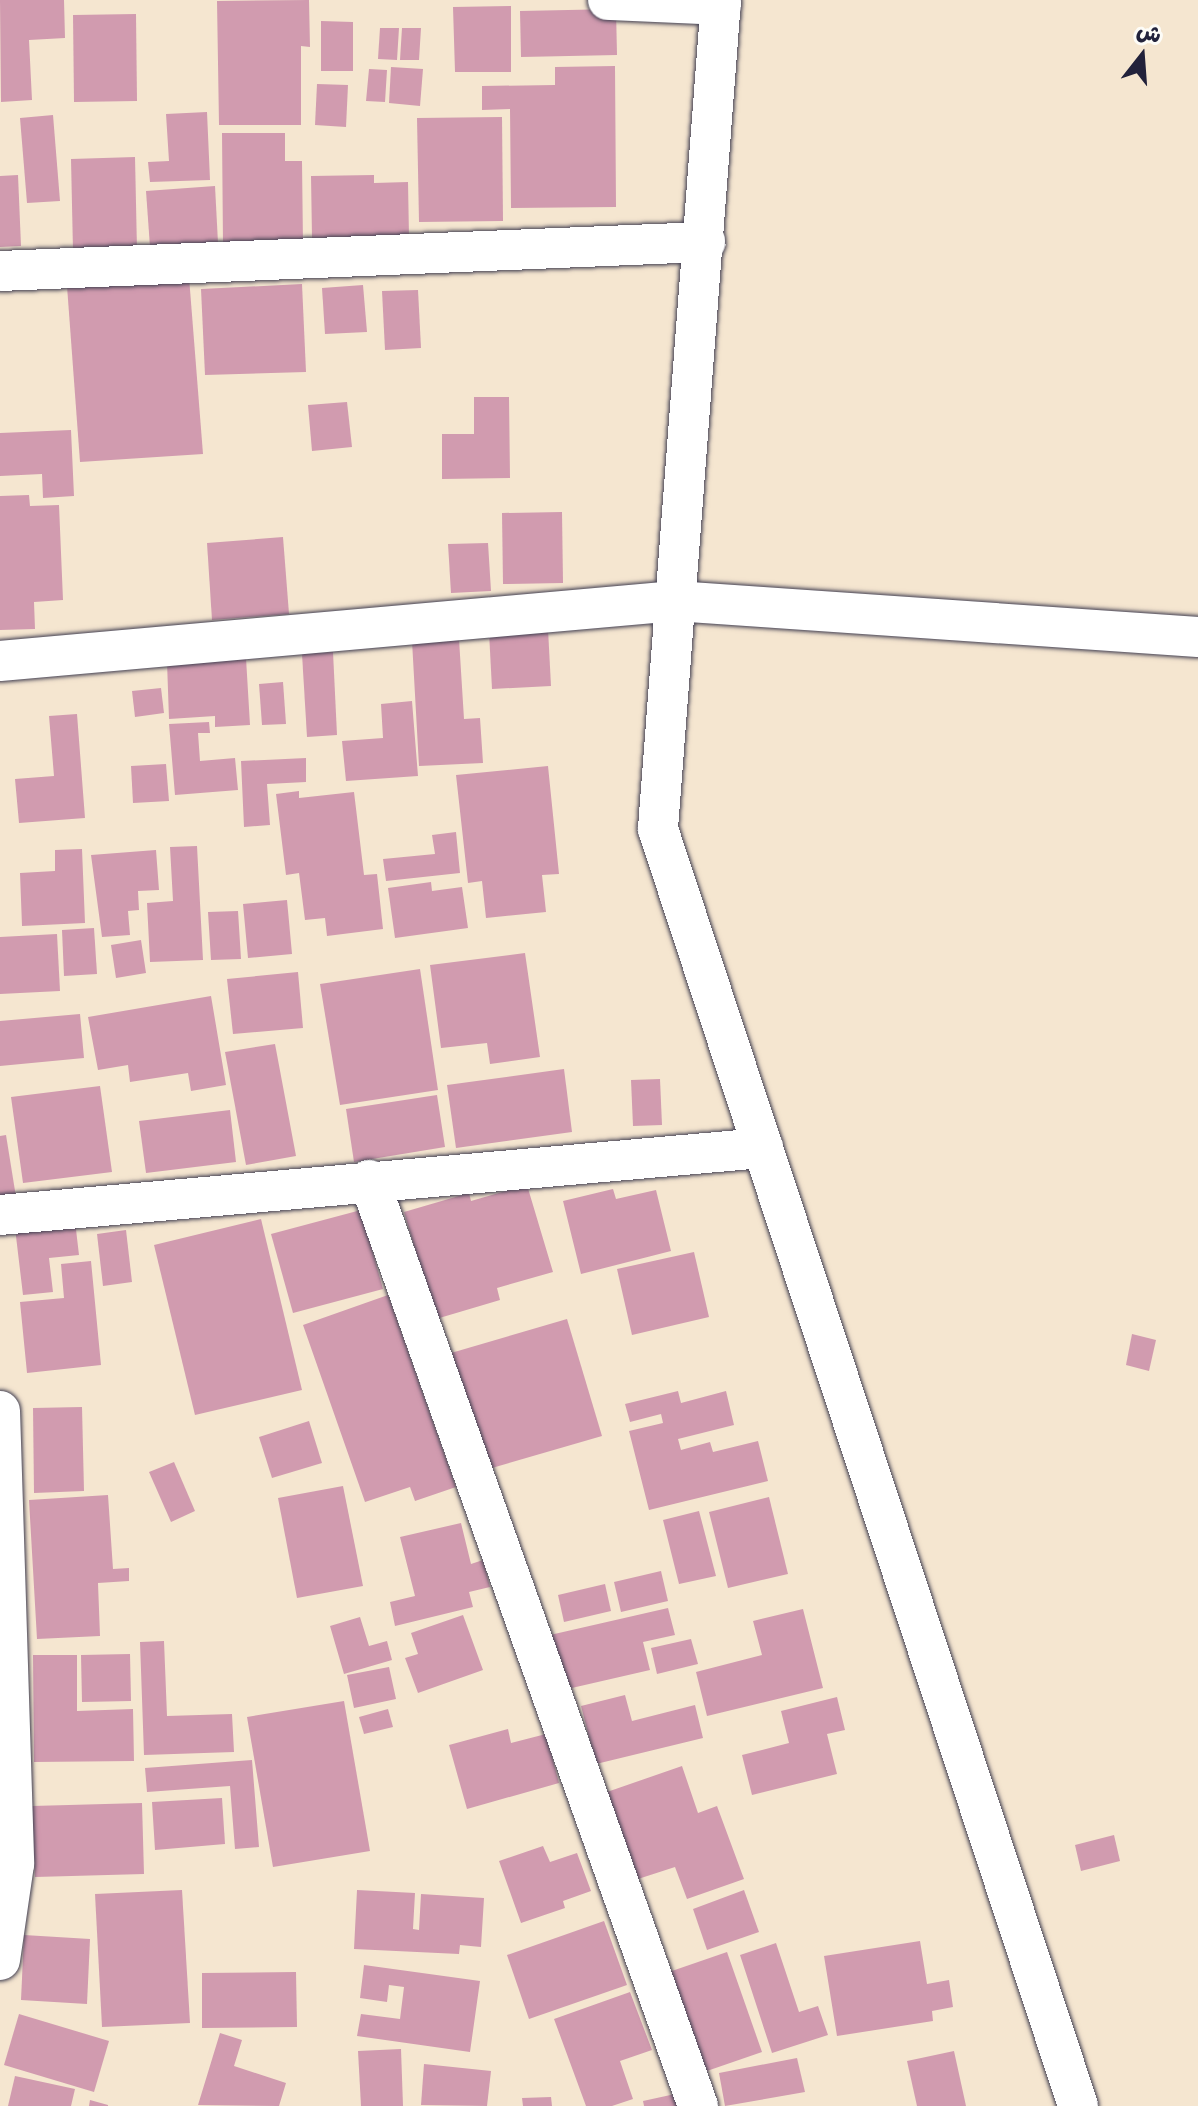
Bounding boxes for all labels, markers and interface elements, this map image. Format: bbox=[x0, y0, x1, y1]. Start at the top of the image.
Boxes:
north arrow bbox=[1102, 16, 1182, 96]
text: ش bbox=[1134, 16, 1165, 49]

